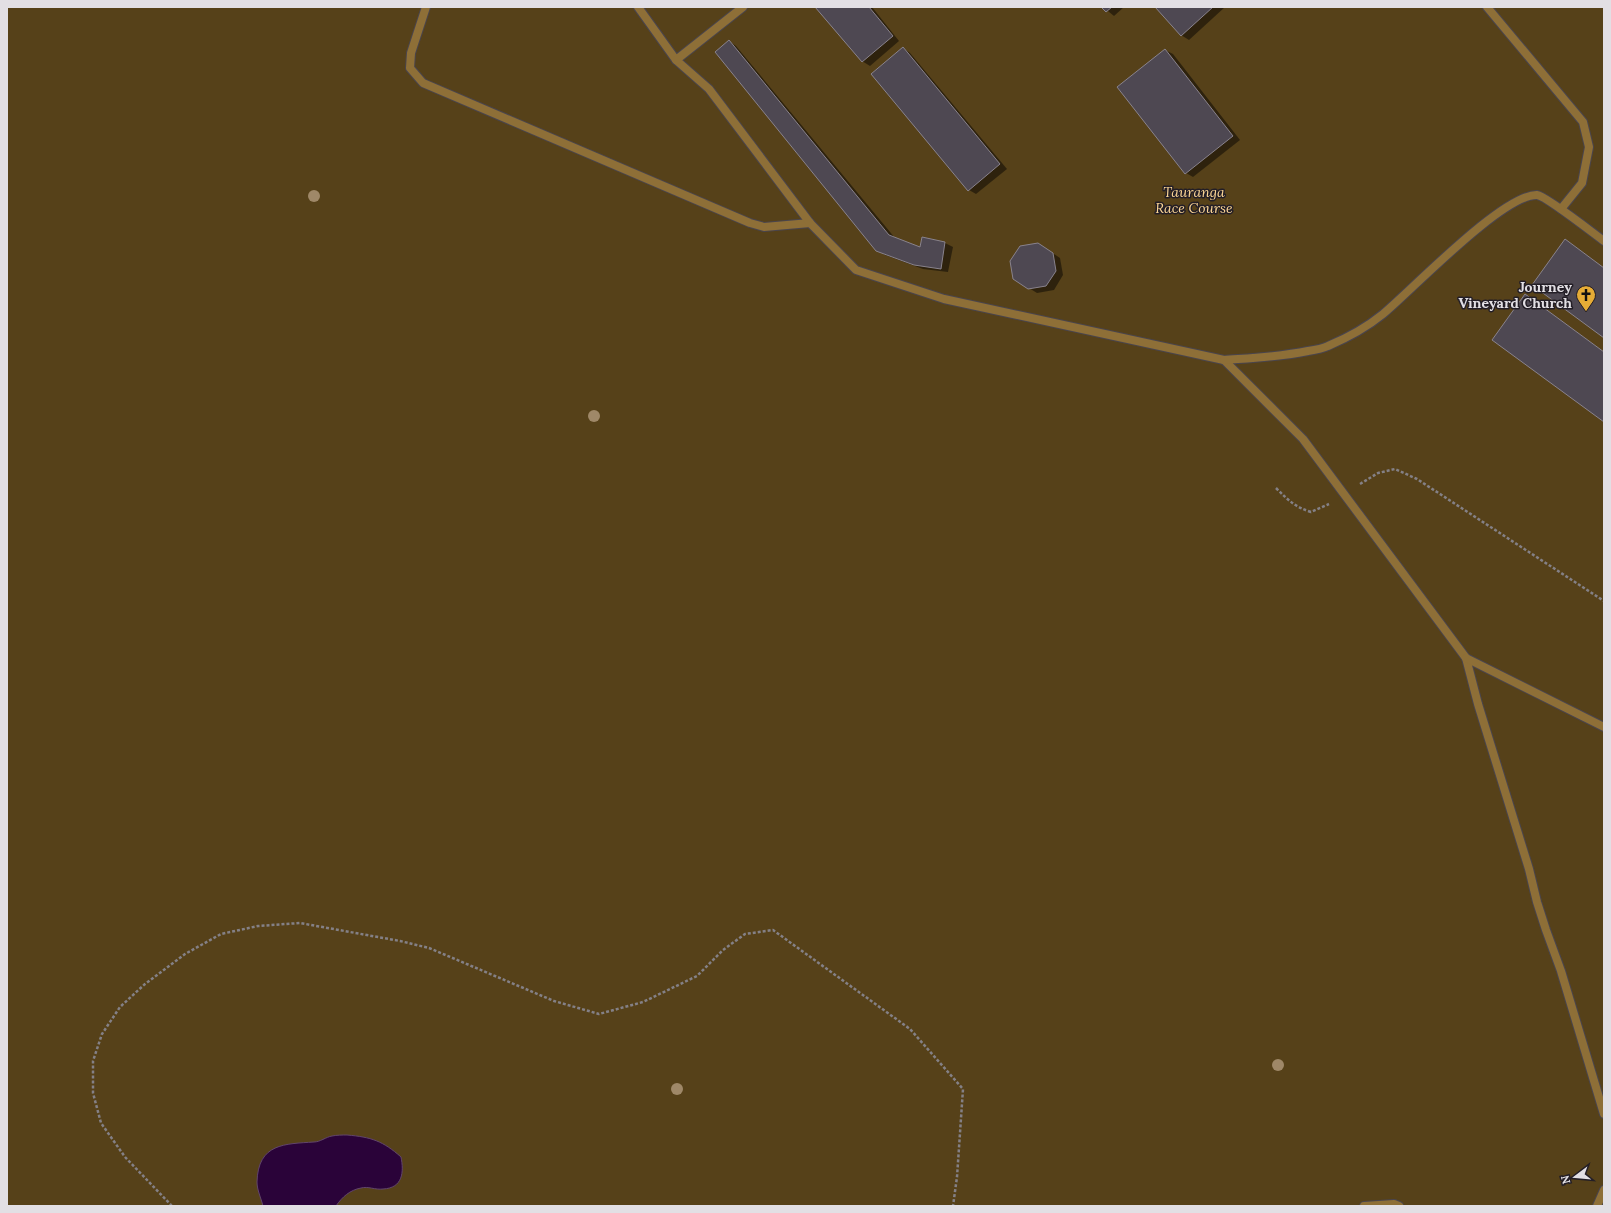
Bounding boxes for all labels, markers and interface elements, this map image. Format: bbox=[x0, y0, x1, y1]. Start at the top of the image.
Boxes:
park label: Tauranga Race Course bbox=[1155, 183, 1233, 217]
place label: Journey Vineyard Church bbox=[1458, 278, 1572, 312]
church icon: Journey Vineyard Church bbox=[1575, 284, 1597, 312]
north arrow bbox=[1555, 1157, 1595, 1197]
text: N bbox=[1557, 1173, 1573, 1186]

